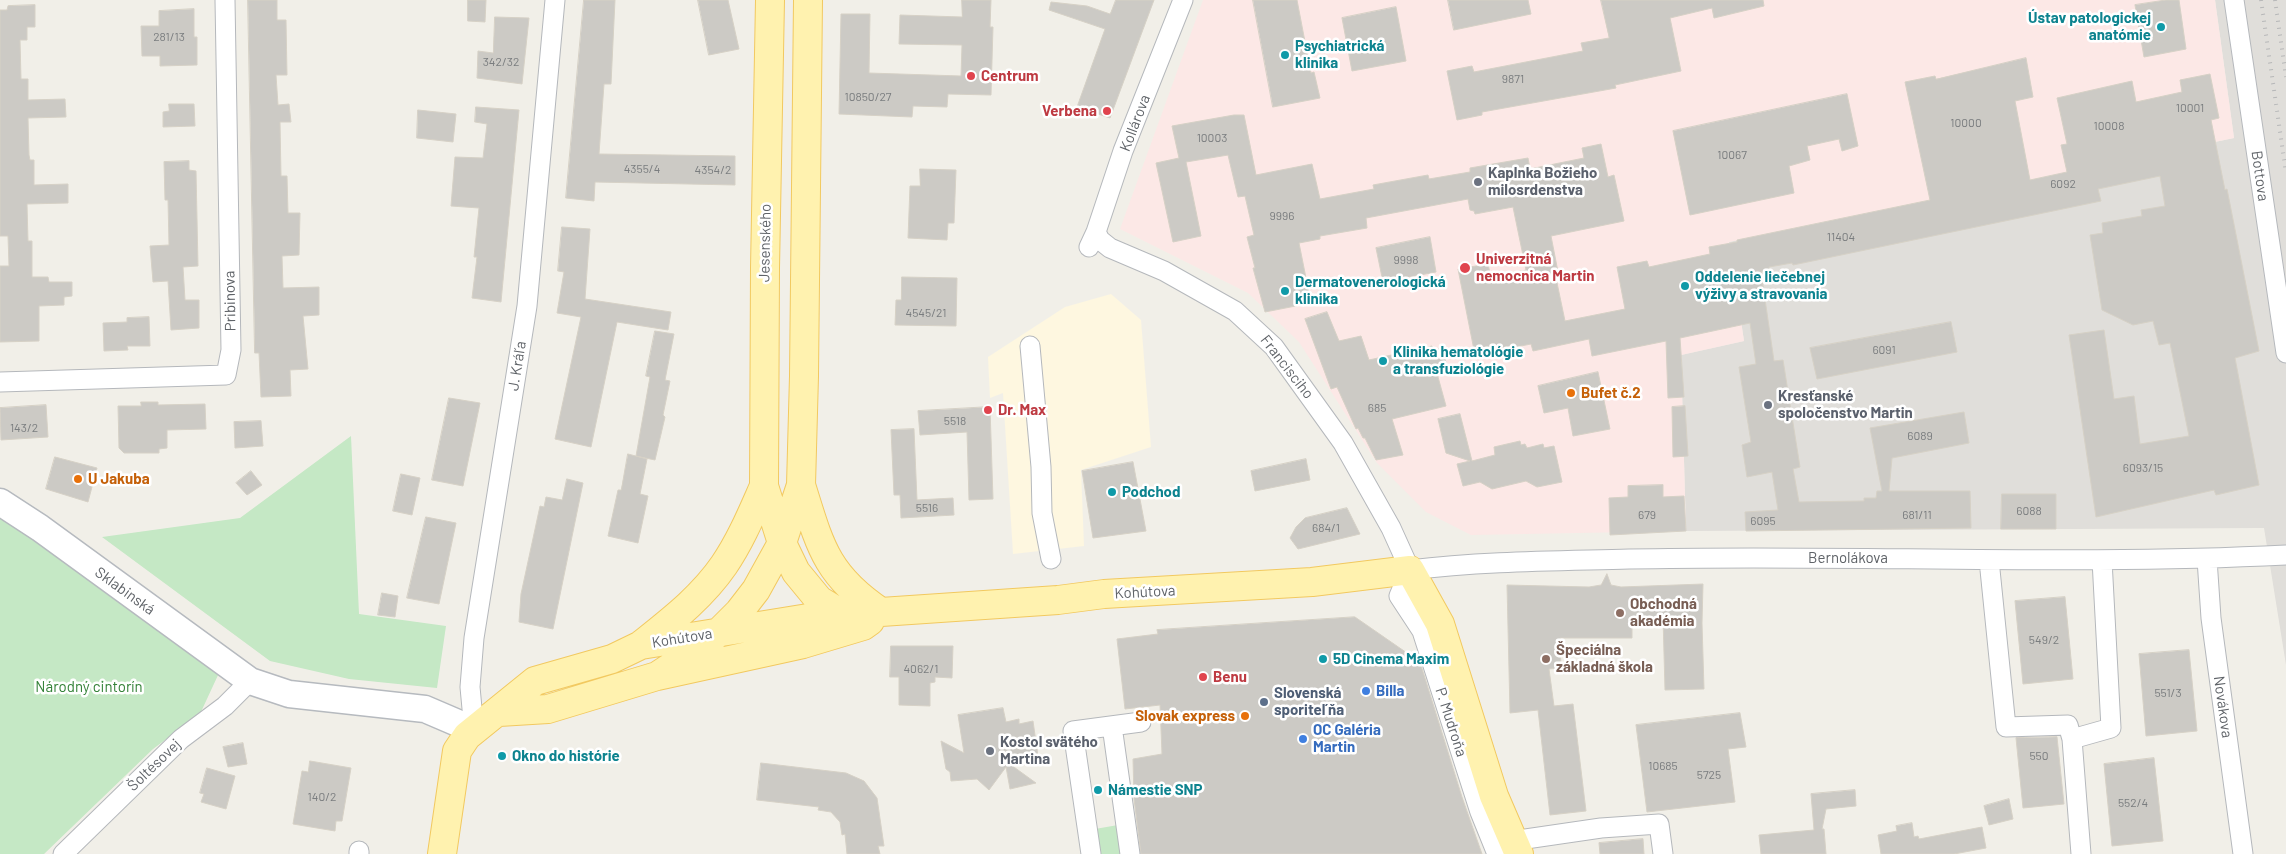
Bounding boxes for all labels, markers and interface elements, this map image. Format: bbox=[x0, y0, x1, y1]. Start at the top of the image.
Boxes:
place label: Ústav patologickej anatómie bbox=[2028, 9, 2151, 44]
marker: Ústav patologickej anatómie bbox=[2155, 21, 2167, 33]
house number: 281/13 bbox=[153, 30, 185, 44]
place label: Psychiatrická klinika bbox=[1295, 37, 1384, 72]
marker: Psychiatrická klinika bbox=[1279, 49, 1291, 61]
house number: 342/32 bbox=[483, 55, 519, 69]
place label: Centrum bbox=[981, 67, 1039, 85]
marker: Centrum bbox=[965, 70, 977, 82]
house number: 9871 bbox=[1502, 72, 1524, 86]
house number: 10850/27 bbox=[844, 90, 892, 104]
street label: Kollárova bbox=[1116, 92, 1154, 154]
house number: 10001 bbox=[2176, 101, 2204, 115]
place label: Verbena bbox=[1042, 102, 1097, 120]
marker: Verbena bbox=[1101, 105, 1113, 117]
house number: 10000 bbox=[1950, 116, 1982, 130]
house number: 10008 bbox=[2094, 119, 2124, 133]
house number: 10003 bbox=[1197, 131, 1227, 145]
house number: 10067 bbox=[1717, 148, 1747, 162]
street label: Bottova bbox=[2248, 150, 2272, 202]
house number: 4355/4 bbox=[624, 162, 660, 176]
house number: 4354/2 bbox=[695, 163, 731, 177]
place label: Kaplnka Božieho milosrdenstva bbox=[1488, 164, 1597, 199]
marker: Kaplnka Božieho milosrdenstva bbox=[1472, 176, 1484, 188]
house number: 6092 bbox=[2050, 177, 2076, 191]
street label: Jesenského bbox=[755, 204, 775, 282]
house number: 9996 bbox=[1270, 209, 1294, 223]
house number: 11404 bbox=[1827, 230, 1855, 244]
place label: Univerzitná nemocnica Martin bbox=[1476, 250, 1594, 285]
house number: 9998 bbox=[1393, 253, 1419, 267]
marker: Univerzitná nemocnica Martin bbox=[1458, 261, 1472, 275]
place label: Oddelenie liečebnej výživy a stravovania bbox=[1695, 268, 1827, 303]
street label: Pribinova bbox=[220, 271, 240, 331]
place label: Dermatovenerologická klinika bbox=[1295, 273, 1446, 308]
marker: Oddelenie liečebnej výživy a stravovania bbox=[1679, 280, 1691, 292]
marker: Dermatovenerologická klinika bbox=[1279, 285, 1291, 297]
house number: 4545/21 bbox=[906, 306, 946, 320]
street label: Francisciho bbox=[1257, 332, 1317, 402]
street label: J. Kráľa bbox=[504, 340, 530, 392]
place label: Klinika hematológie a transfuziológie bbox=[1393, 343, 1523, 378]
house number: 6091 bbox=[1872, 343, 1896, 357]
marker: Klinika hematológie a transfuziológie bbox=[1377, 355, 1389, 367]
place label: Bufet č.2 bbox=[1581, 384, 1641, 402]
marker: Bufet č.2 bbox=[1565, 387, 1577, 399]
place label: Kresťanské spoločenstvo Martin bbox=[1778, 387, 1913, 422]
marker: Kresťanské spoločenstvo Martin bbox=[1762, 399, 1774, 411]
place label: Dr. Max bbox=[998, 401, 1046, 419]
house number: 685 bbox=[1368, 401, 1386, 415]
marker: Dr. Max bbox=[982, 404, 994, 416]
house number: 5518 bbox=[944, 414, 966, 428]
house number: 143/2 bbox=[10, 421, 38, 435]
house number: 6089 bbox=[1907, 429, 1933, 443]
house number: 6093/15 bbox=[2123, 461, 2163, 475]
place label: U Jakuba bbox=[88, 470, 150, 488]
marker: U Jakuba bbox=[72, 473, 84, 485]
place label: Podchod bbox=[1122, 483, 1180, 501]
marker: Podchod bbox=[1106, 486, 1118, 498]
house number: 5516 bbox=[916, 501, 938, 515]
house number: 6088 bbox=[2016, 504, 2042, 518]
house number: 679 bbox=[1638, 508, 1656, 522]
house number: 681/11 bbox=[1902, 508, 1932, 522]
house number: 6095 bbox=[1750, 514, 1776, 528]
house number: 684/1 bbox=[1312, 521, 1340, 535]
street label: Bernolákova bbox=[1808, 549, 1888, 567]
street label: Sklabinská bbox=[92, 563, 158, 619]
street label: Kohútova bbox=[1114, 581, 1176, 603]
place label: Obchodná akadémia bbox=[1630, 595, 1697, 630]
marker: Obchodná akadémia bbox=[1614, 607, 1626, 619]
street label: Kohútova bbox=[650, 624, 714, 652]
house number: 549/2 bbox=[2029, 633, 2059, 647]
place label: Špeciálna základná škola bbox=[1556, 641, 1653, 676]
place label: 5D Cinema Maxim bbox=[1333, 650, 1449, 668]
marker: 5D Cinema Maxim bbox=[1317, 653, 1329, 665]
marker: Špeciálna základná škola bbox=[1540, 653, 1552, 665]
house number: 4062/1 bbox=[903, 662, 939, 676]
place label: Benu bbox=[1213, 668, 1247, 686]
marker: Benu bbox=[1197, 671, 1209, 683]
street label: Novákova bbox=[2210, 675, 2236, 739]
park label: Národný cintorín bbox=[35, 678, 143, 696]
place label: Billa bbox=[1376, 682, 1404, 700]
place label: Slovenská sporiteľňa bbox=[1274, 684, 1344, 719]
marker: Billa bbox=[1360, 685, 1372, 697]
street label: P. Mudroňa bbox=[1431, 685, 1471, 759]
house number: 551/3 bbox=[2154, 686, 2182, 700]
marker: Slovenská sporiteľňa bbox=[1258, 696, 1270, 708]
place label: Slovak express bbox=[1135, 707, 1235, 725]
marker: Slovak express bbox=[1239, 710, 1251, 722]
place label: OC Galéria Martin bbox=[1313, 721, 1381, 756]
place label: Kostol svätého Martina bbox=[1000, 733, 1098, 768]
marker: OC Galéria Martin bbox=[1297, 733, 1309, 745]
street label: Šoltésovej bbox=[124, 735, 184, 795]
marker: Kostol svätého Martina bbox=[984, 745, 996, 757]
place label: Okno do histórie bbox=[512, 747, 620, 765]
house number: 550 bbox=[2029, 749, 2049, 763]
marker: Okno do histórie bbox=[496, 750, 508, 762]
house number: 10685 bbox=[1648, 759, 1678, 773]
house number: 5725 bbox=[1697, 768, 1721, 782]
place label: Námestie SNP bbox=[1108, 781, 1202, 799]
marker: Námestie SNP bbox=[1092, 784, 1104, 796]
house number: 140/2 bbox=[308, 790, 336, 804]
house number: 552/4 bbox=[2118, 796, 2148, 810]

